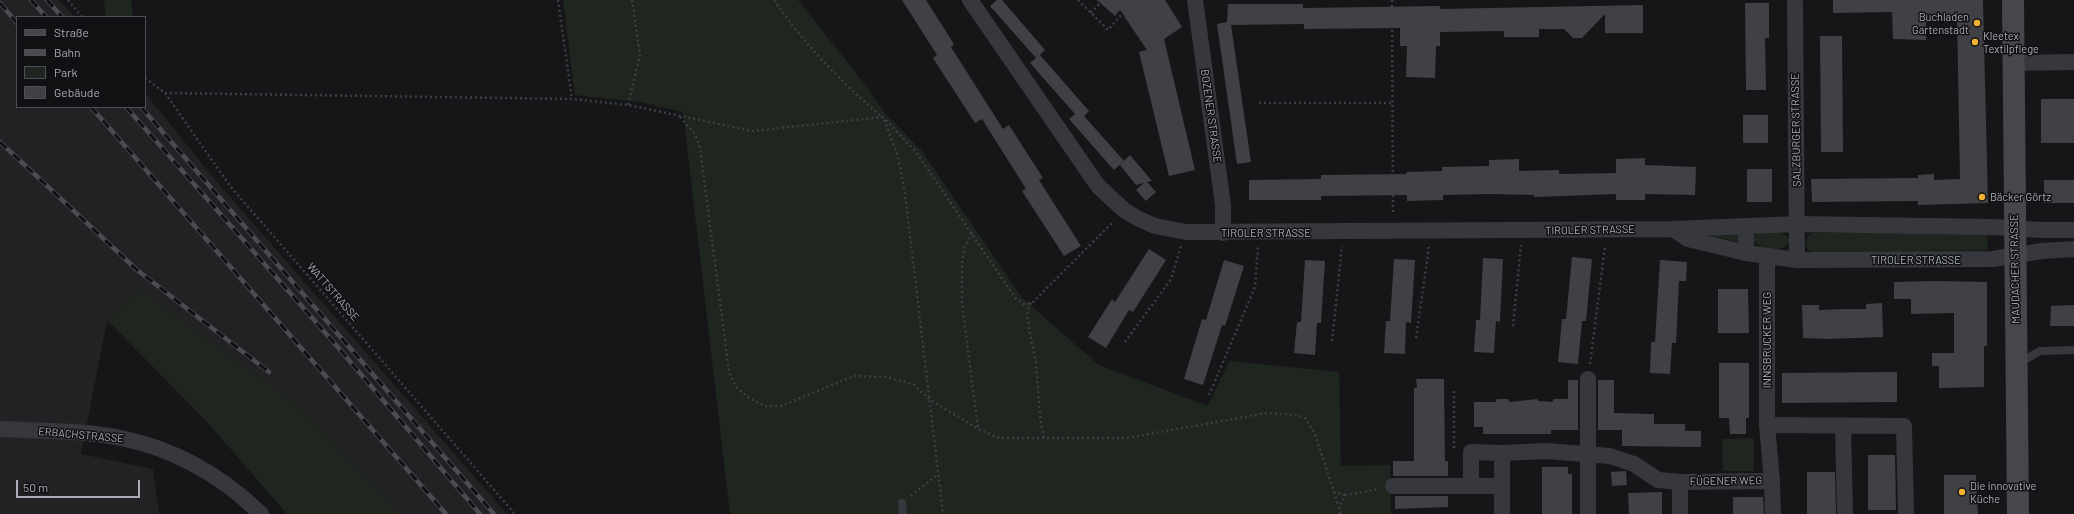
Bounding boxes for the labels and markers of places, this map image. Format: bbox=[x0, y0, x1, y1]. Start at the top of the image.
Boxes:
place label: Buchladen Gartenstadt bbox=[1912, 10, 1969, 36]
marker: Buchladen Gartenstadt bbox=[1972, 18, 1982, 28]
place label: Kleetex Textilpflege bbox=[1983, 29, 2039, 55]
marker: Kleetex Textilpflege bbox=[1970, 37, 1980, 47]
place label: Bäcker Görtz bbox=[1990, 190, 2051, 204]
marker: Bäcker Görtz bbox=[1977, 192, 1987, 202]
place label: Die innovative Küche bbox=[1970, 479, 2036, 505]
marker: Die innovative Küche bbox=[1957, 487, 1967, 497]

